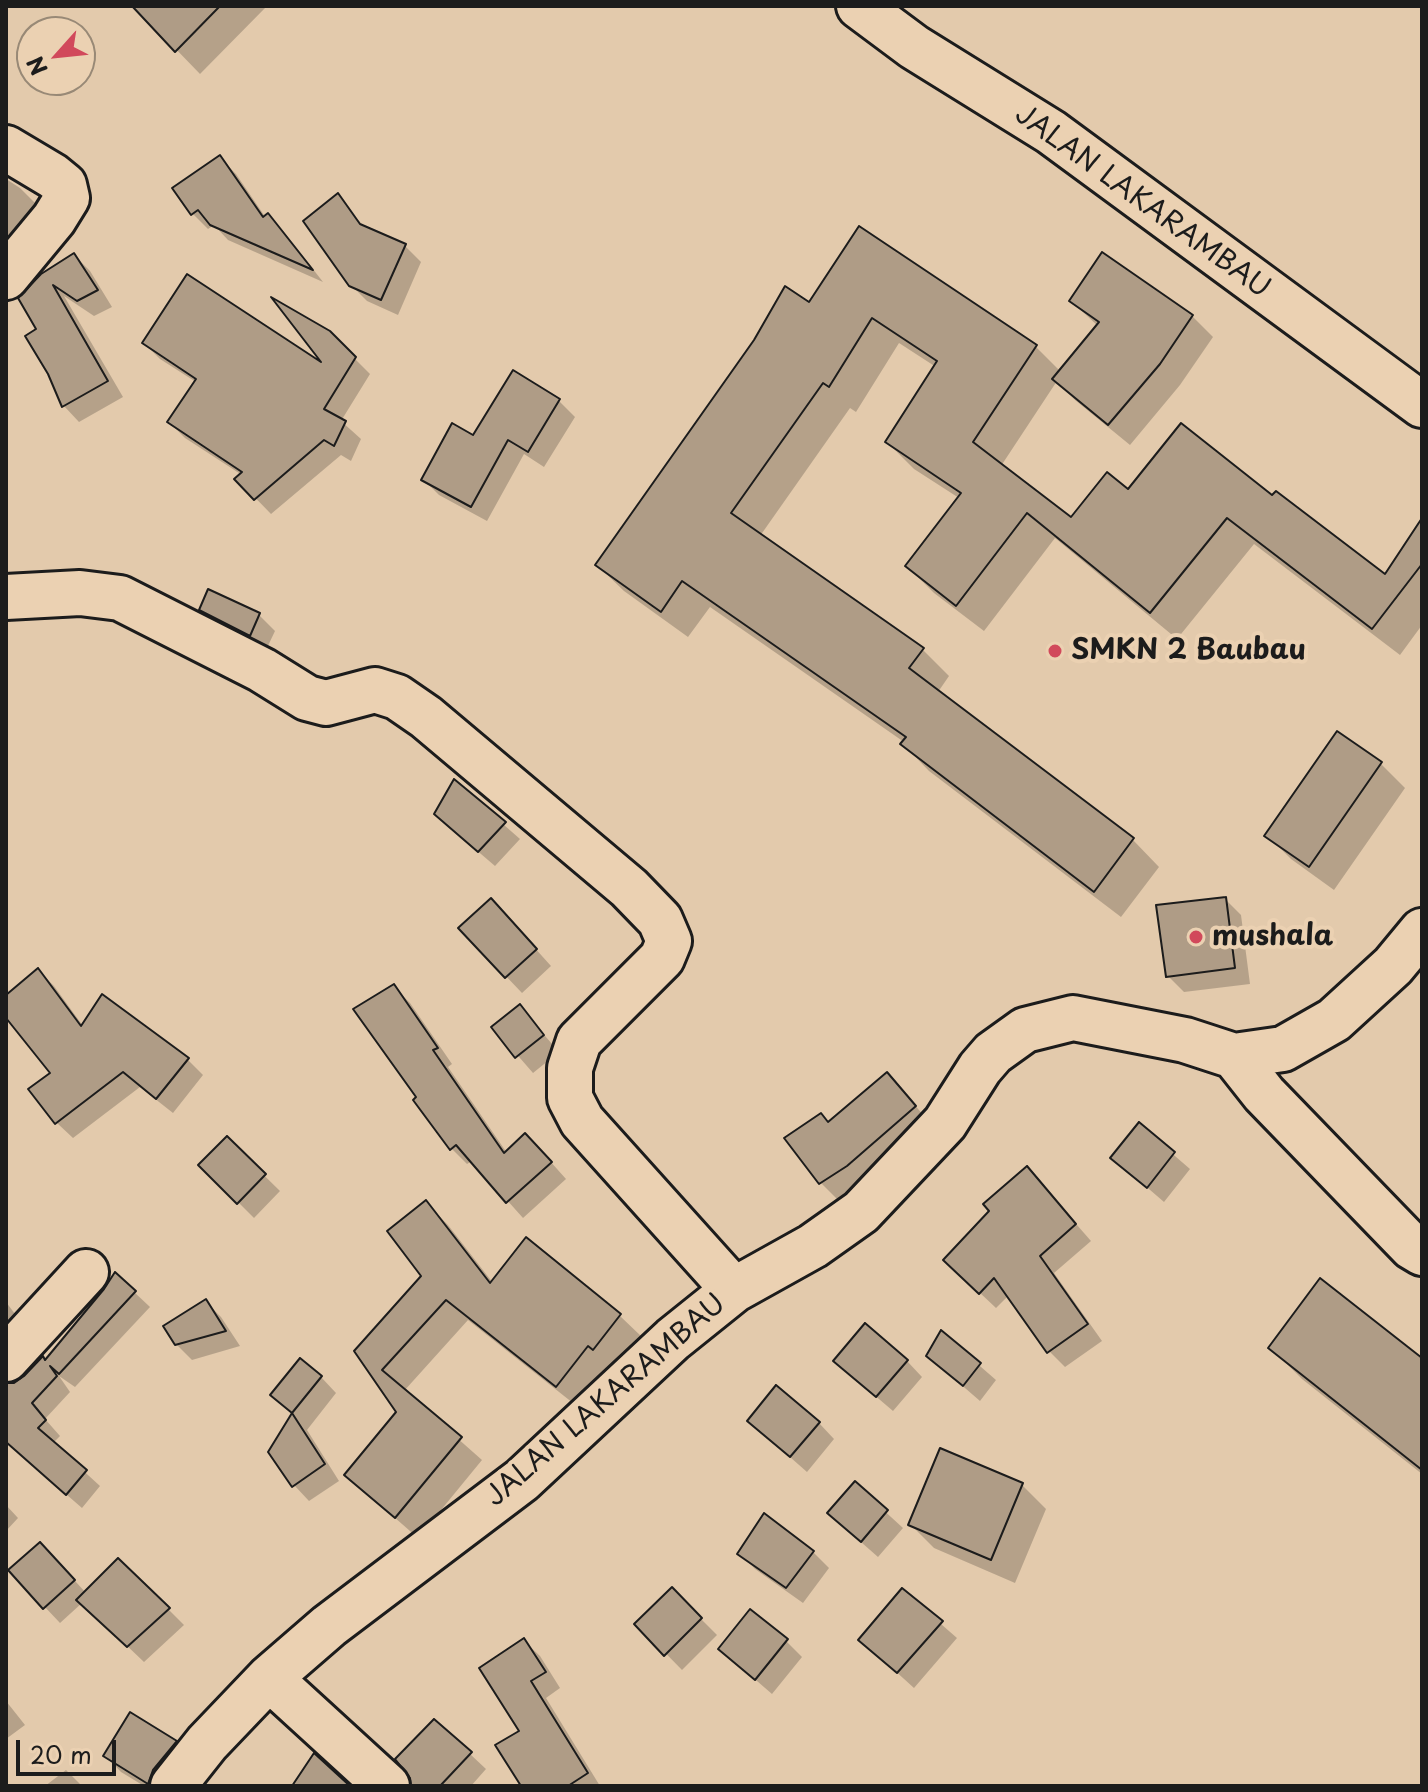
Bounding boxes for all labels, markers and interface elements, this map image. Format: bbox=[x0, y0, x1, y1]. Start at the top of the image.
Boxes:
north arrow bbox=[16, 16, 96, 96]
text: N bbox=[17, 51, 55, 81]
street label: JALAN LAKARAMBAU bbox=[1008, 98, 1276, 306]
place label: SMKN 2 Baubau bbox=[1071, 634, 1306, 668]
marker: SMKN 2 Baubau bbox=[1046, 642, 1064, 660]
place label: mushala bbox=[1212, 920, 1333, 954]
marker: mushala bbox=[1187, 928, 1205, 946]
street label: JALAN LAKARAMBAU bbox=[479, 1288, 733, 1514]
scale bar bbox=[20, 1724, 120, 1774]
text: 20 m bbox=[30, 1736, 92, 1772]

